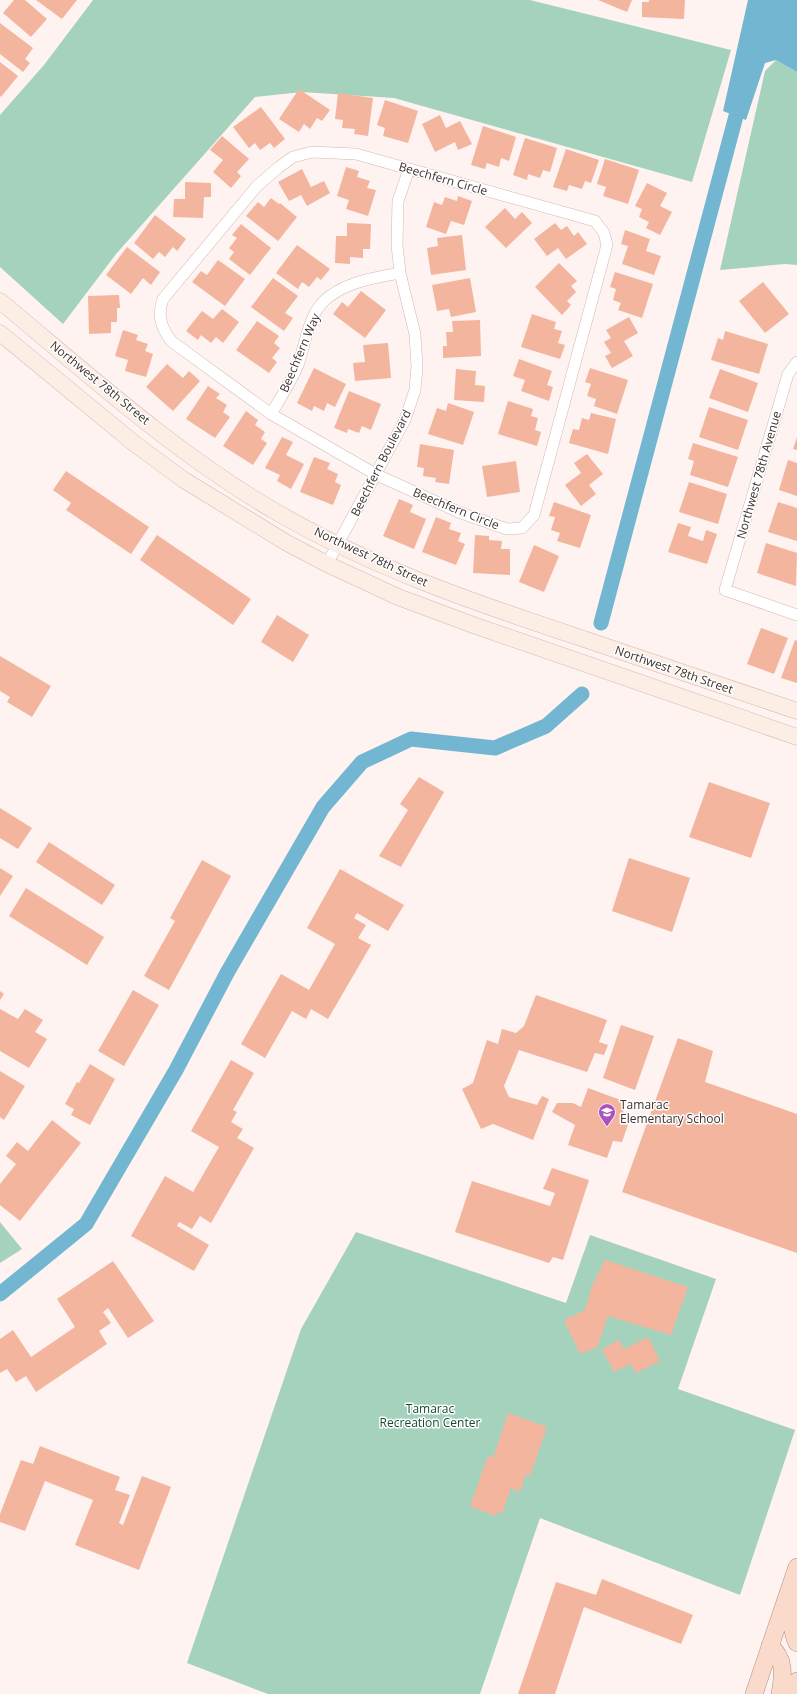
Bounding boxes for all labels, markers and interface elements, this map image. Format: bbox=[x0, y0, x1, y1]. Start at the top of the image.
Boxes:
street label: Beechfern Circle bbox=[397, 158, 490, 199]
street label: Beechfern Way bbox=[275, 310, 324, 395]
street label: Northwest 78th Street bbox=[47, 337, 154, 428]
street label: Beechfern Boulevard bbox=[346, 407, 415, 519]
street label: Northwest 78th Avenue bbox=[732, 409, 785, 541]
street label: Beechfern Circle bbox=[411, 484, 502, 534]
street label: Northwest 78th Street bbox=[311, 523, 431, 590]
street label: Northwest 78th Street bbox=[613, 641, 736, 698]
place label: Tamarac Elementary School bbox=[620, 1096, 724, 1127]
school or university icon: Tamarac Elementary School bbox=[597, 1102, 617, 1127]
park label: Tamarac Recreation Center bbox=[380, 1400, 480, 1431]

